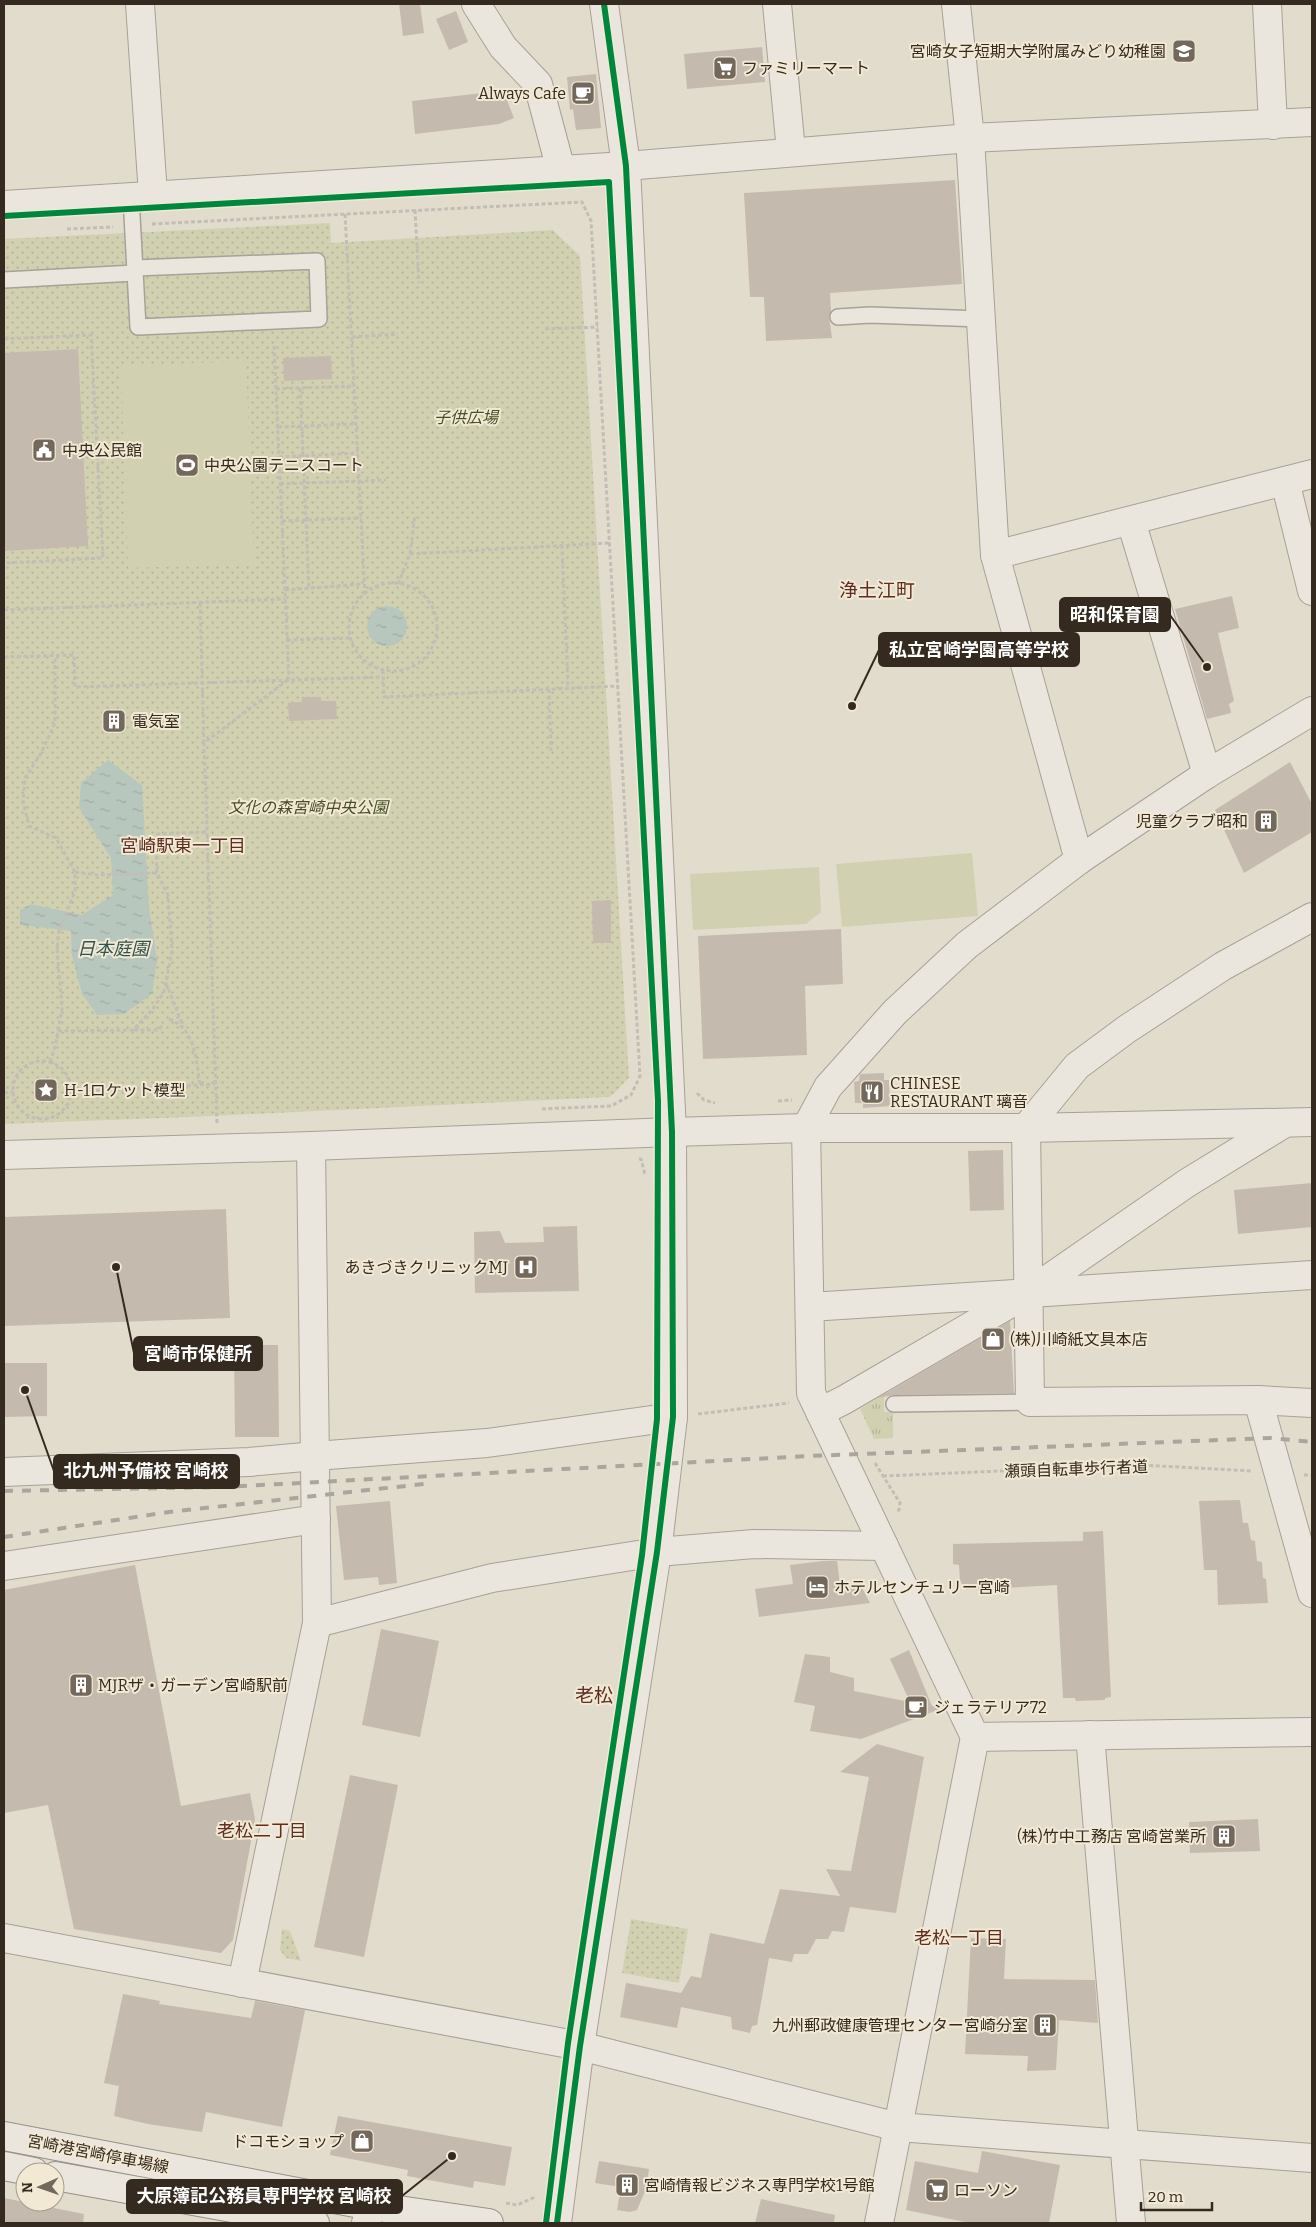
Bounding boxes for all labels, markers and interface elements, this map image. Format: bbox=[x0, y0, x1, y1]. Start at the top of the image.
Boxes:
school or university icon: 宮崎女子短期大学附属みどり幼稚園 bbox=[1171, 38, 1197, 64]
place label: 宮崎女子短期大学附属みどり幼稚園 bbox=[910, 42, 1166, 61]
supermarket icon: ファミリーマート bbox=[712, 55, 738, 81]
place label: ファミリーマート bbox=[742, 59, 870, 78]
cafe icon: Always Cafe bbox=[570, 80, 596, 106]
place label: Always Cafe bbox=[478, 84, 566, 103]
park label: 子供広場 bbox=[434, 408, 500, 427]
public building icon: 中央公民館 bbox=[31, 437, 57, 463]
place label: 中央公民館 bbox=[62, 441, 142, 460]
sports icon: 中央公園テニスコート bbox=[174, 452, 200, 478]
place label: 中央公園テニスコート bbox=[204, 456, 364, 475]
district label: 浄土江町 bbox=[839, 579, 915, 602]
callout: 昭和保育園 bbox=[1060, 598, 1170, 631]
text: 昭和保育園 bbox=[1070, 604, 1160, 626]
callout: 私立宮崎学園高等学校 bbox=[879, 633, 1079, 666]
text: 私立宮崎学園高等学校 bbox=[889, 639, 1069, 661]
building icon: 電気室 bbox=[101, 708, 127, 734]
place label: 電気室 bbox=[132, 712, 180, 731]
park label: 文化の森宮崎中央公園 bbox=[228, 798, 390, 817]
building icon: 児童クラブ昭和 bbox=[1253, 808, 1279, 834]
place label: 児童クラブ昭和 bbox=[1136, 812, 1248, 831]
district label: 宮崎駅東一丁目 bbox=[120, 835, 246, 857]
water label: 日本庭園 bbox=[77, 938, 152, 960]
place label: CHINESE RESTAURANT 璃音 bbox=[890, 1074, 1028, 1111]
place icon: H-1ロケット模型 bbox=[33, 1077, 59, 1103]
restaurant icon: CHINESE RESTAURANT 璃音 bbox=[859, 1079, 885, 1105]
place label: H-1ロケット模型 bbox=[64, 1081, 186, 1100]
hospital icon: あきづきクリニックMJ bbox=[513, 1254, 539, 1280]
place label: あきづきクリニックMJ bbox=[344, 1258, 508, 1277]
shop icon: (株)川崎紙文具本店 bbox=[980, 1326, 1006, 1352]
place label: (株)川崎紙文具本店 bbox=[1010, 1330, 1148, 1349]
callout: 宮崎市保健所 bbox=[134, 1337, 262, 1370]
text: 宮崎市保健所 bbox=[144, 1343, 252, 1365]
callout: 北九州予備校 宮崎校 bbox=[54, 1455, 239, 1488]
street label: 瀬頭自転車歩行者道 bbox=[1004, 1457, 1148, 1481]
text: 北九州予備校 宮崎校 bbox=[63, 1460, 229, 1482]
hotel icon: ホテルセンチュリー宮崎 bbox=[804, 1574, 830, 1600]
place label: ホテルセンチュリー宮崎 bbox=[834, 1578, 1010, 1597]
building icon: MJRザ・ガーデン宮崎駅前 bbox=[68, 1672, 94, 1698]
place label: MJRザ・ガーデン宮崎駅前 bbox=[98, 1676, 288, 1695]
district label: 老松 bbox=[575, 1684, 613, 1707]
cafe icon: ジェラテリア72 bbox=[903, 1694, 929, 1720]
place label: ジェラテリア72 bbox=[934, 1698, 1047, 1717]
district label: 老松二丁目 bbox=[217, 1820, 307, 1842]
building icon: (株)竹中工務店 宮崎営業所 bbox=[1211, 1823, 1237, 1849]
place label: (株)竹中工務店 宮崎営業所 bbox=[1017, 1827, 1206, 1846]
district label: 老松一丁目 bbox=[914, 1927, 1004, 1949]
building icon: 九州郵政健康管理センター宮崎分室 bbox=[1032, 2012, 1058, 2038]
place label: 九州郵政健康管理センター宮崎分室 bbox=[772, 2016, 1028, 2035]
shop icon: ドコモショップ bbox=[349, 2128, 375, 2154]
street label: 宮崎港宮崎停車場線 bbox=[26, 2131, 170, 2177]
place label: ドコモショップ bbox=[232, 2132, 344, 2151]
north arrow bbox=[15, 2162, 65, 2212]
building icon: 宮崎情報ビジネス専門学校1号館 bbox=[614, 2172, 640, 2198]
place label: 宮崎情報ビジネス専門学校1号館 bbox=[644, 2176, 875, 2195]
supermarket icon: ローソン bbox=[924, 2177, 950, 2203]
callout: 大原簿記公務員専門学校 宮崎校 bbox=[127, 2180, 402, 2213]
scale bar bbox=[1141, 2180, 1212, 2212]
place label: ローソン bbox=[954, 2181, 1018, 2200]
text: N bbox=[19, 2182, 36, 2193]
text: 大原簿記公務員専門学校 宮崎校 bbox=[136, 2185, 392, 2207]
text: 20 m bbox=[1148, 2188, 1184, 2206]

